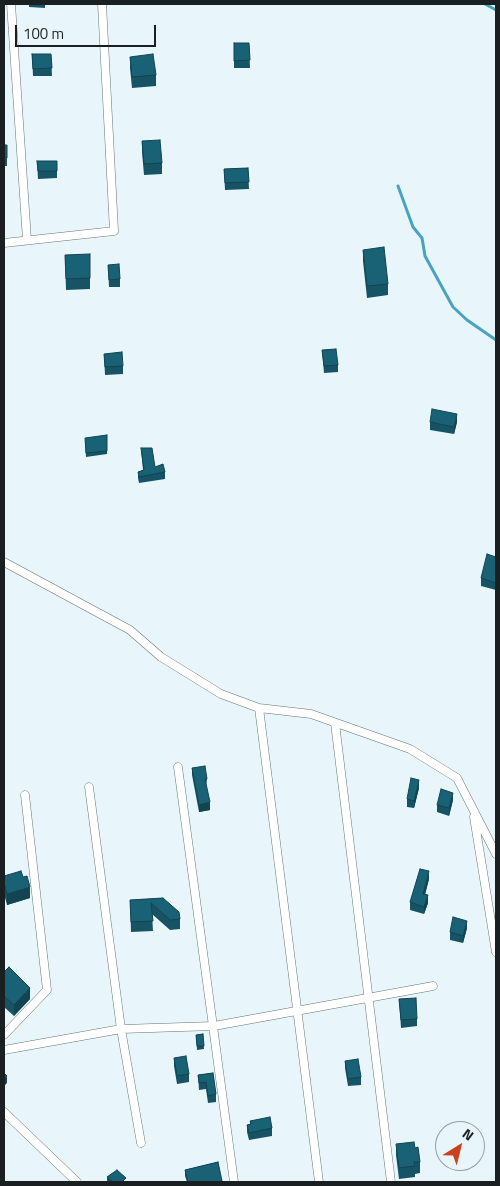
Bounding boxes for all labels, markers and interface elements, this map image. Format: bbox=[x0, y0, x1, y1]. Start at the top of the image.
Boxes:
scale bar bbox=[18, 15, 159, 47]
text: 100 m bbox=[23, 22, 64, 45]
north arrow bbox=[435, 1121, 485, 1171]
text: N bbox=[458, 1123, 479, 1146]

